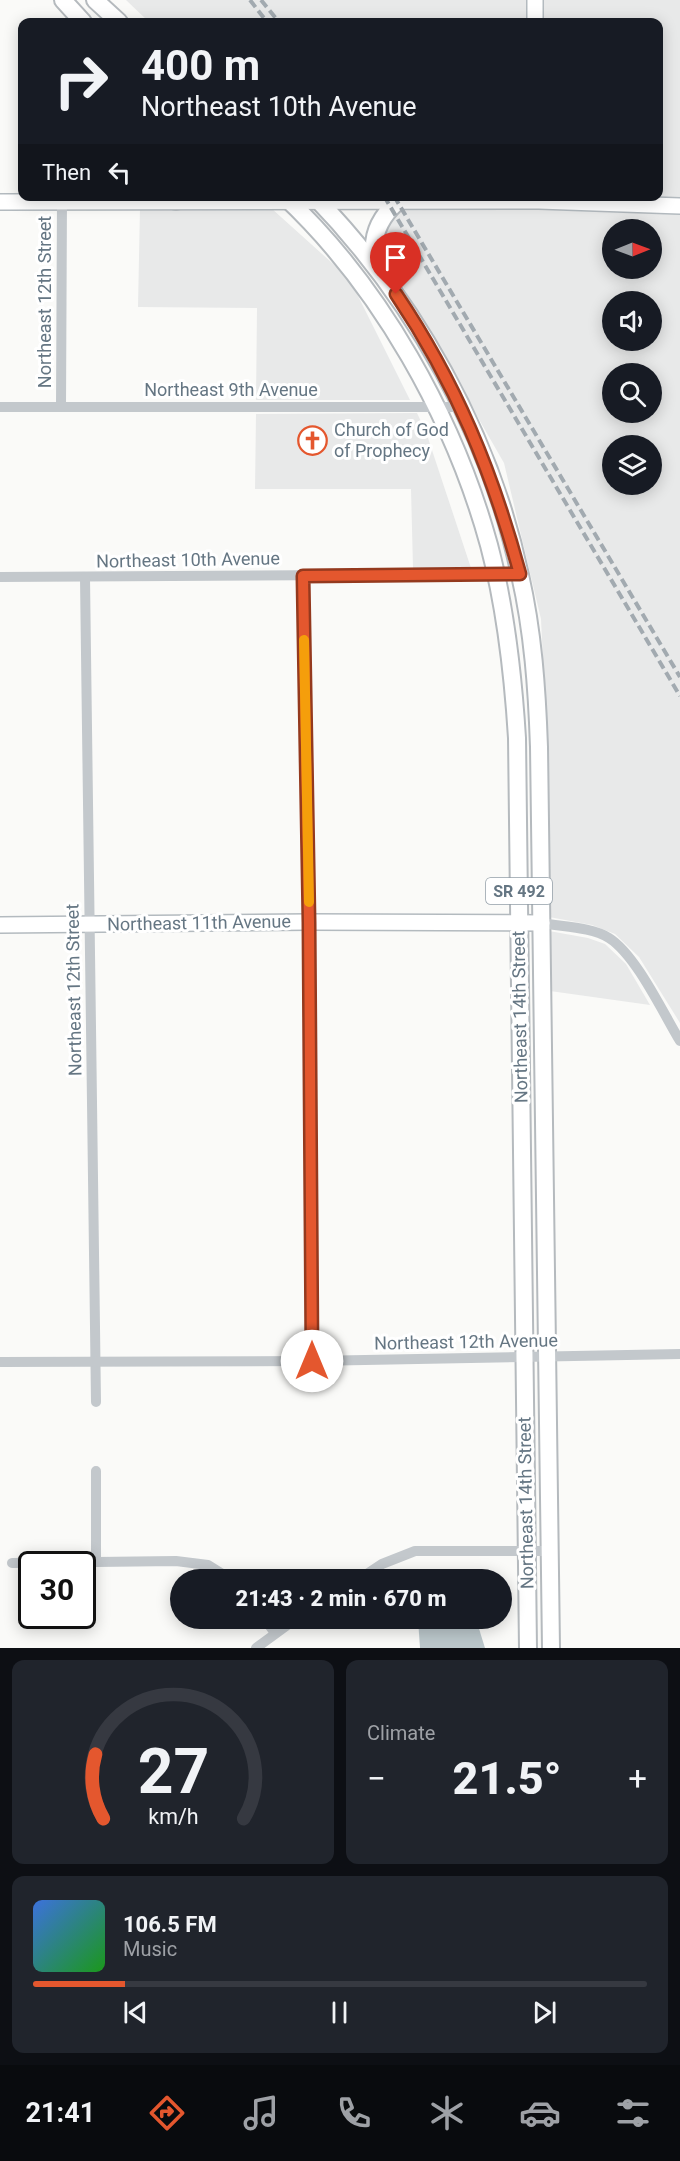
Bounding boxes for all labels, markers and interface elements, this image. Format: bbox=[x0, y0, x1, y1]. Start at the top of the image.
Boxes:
text: 400 m bbox=[141, 41, 260, 90]
icon: right bbox=[42, 42, 120, 120]
text: Northeast 10th Avenue bbox=[141, 91, 417, 123]
icon: left bbox=[103, 156, 136, 189]
text: Then bbox=[42, 160, 91, 185]
street label: Northeast 12th Street bbox=[34, 216, 55, 388]
north arrow bbox=[602, 219, 662, 279]
map controls bbox=[602, 219, 662, 495]
pin bbox=[370, 232, 421, 294]
icon: arrive bbox=[379, 241, 412, 274]
button: sound bbox=[602, 291, 662, 351]
button: search bbox=[602, 363, 662, 423]
street label: Northeast 9th Avenue bbox=[144, 379, 318, 400]
place label: Church of God of Prophecy bbox=[334, 419, 449, 461]
church icon: Church of God of Prophecy bbox=[297, 424, 329, 456]
button: layers bbox=[602, 435, 662, 495]
street label: Northeast 10th Avenue bbox=[96, 547, 280, 572]
road number: SR 492 bbox=[486, 878, 552, 904]
street label: Northeast 12th Street bbox=[61, 904, 86, 1076]
street label: Northeast 11th Avenue bbox=[107, 910, 291, 935]
street label: Northeast 14th Street bbox=[507, 931, 532, 1103]
position arrow bbox=[280, 1329, 344, 1393]
street label: Northeast 12th Avenue bbox=[374, 1329, 558, 1354]
street label: Northeast 14th Street bbox=[513, 1417, 538, 1589]
speed limit sign: 30 bbox=[18, 1551, 96, 1629]
text: 21:43 · 2 min · 670 m bbox=[236, 1586, 446, 1611]
text: Climate bbox=[367, 1721, 435, 1745]
text: 27 bbox=[137, 1735, 209, 1808]
text: 21.5° bbox=[453, 1752, 562, 1805]
text: − bbox=[367, 1759, 386, 1798]
text: + bbox=[628, 1759, 647, 1798]
text: km/h bbox=[148, 1804, 198, 1829]
text: 106.5 FM bbox=[123, 1912, 217, 1937]
text: Music bbox=[123, 1937, 177, 1961]
icon: previous bbox=[119, 1996, 152, 2029]
icon: pause bbox=[323, 1996, 356, 2029]
icon: next bbox=[528, 1996, 561, 2029]
icon: directions bbox=[146, 2092, 188, 2134]
icon: music bbox=[240, 2092, 282, 2134]
icon: phone bbox=[333, 2092, 375, 2134]
icon: climate bbox=[426, 2092, 468, 2134]
icon: car bbox=[519, 2092, 561, 2134]
icon: filters bbox=[612, 2092, 654, 2134]
text: 21:41 bbox=[26, 2097, 95, 2129]

